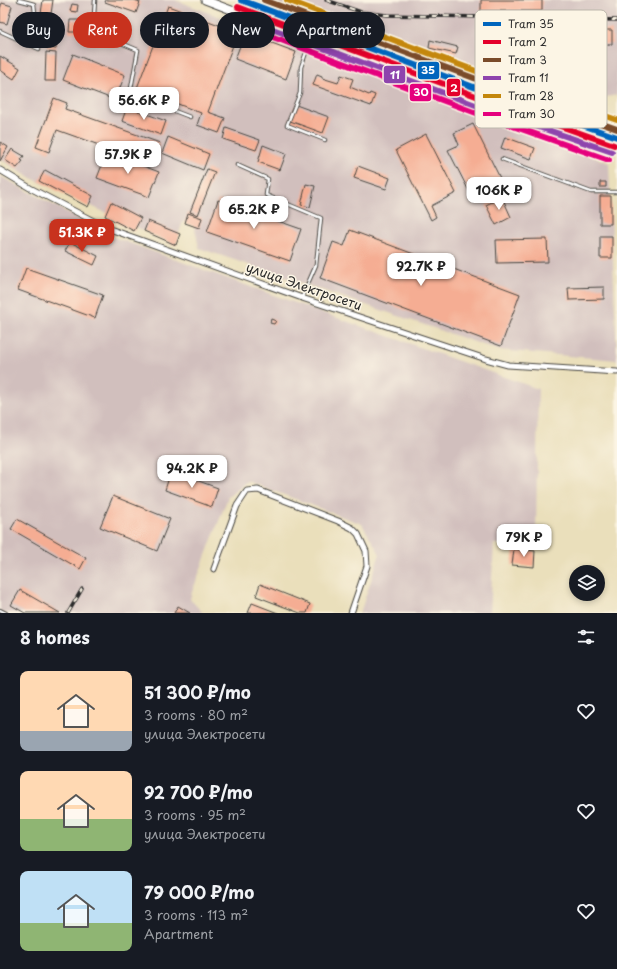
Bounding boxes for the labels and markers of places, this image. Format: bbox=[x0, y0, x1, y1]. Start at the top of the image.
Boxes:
pin: 56.6K ₽ bbox=[107, 87, 181, 121]
pin: 57.9K ₽ bbox=[91, 141, 165, 175]
pin: 106K ₽ bbox=[466, 177, 532, 211]
pin: 65.2K ₽ bbox=[217, 196, 291, 230]
pin: 51.3K ₽ bbox=[45, 219, 119, 253]
pin: 92.7K ₽ bbox=[384, 253, 458, 287]
pin: 94.2K ₽ bbox=[155, 455, 229, 489]
pin: 79K ₽ bbox=[496, 524, 552, 558]

